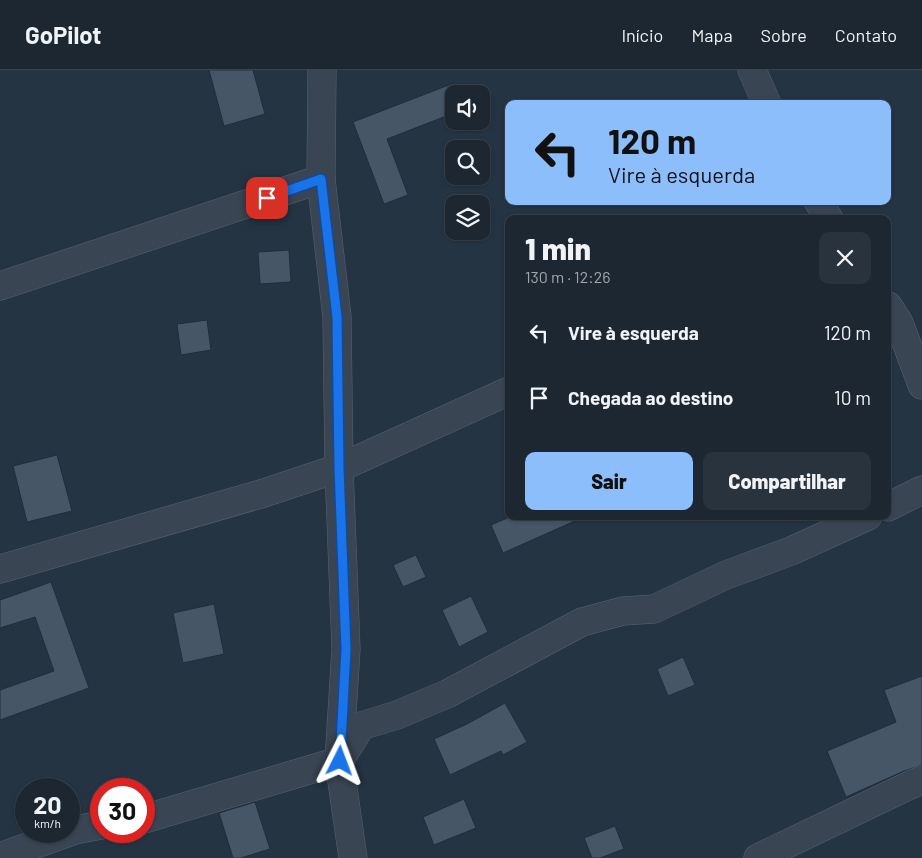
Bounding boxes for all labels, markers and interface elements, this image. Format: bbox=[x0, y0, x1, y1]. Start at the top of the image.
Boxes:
text: GoPilot bbox=[25, 20, 102, 49]
text: Início bbox=[621, 24, 663, 46]
text: Mapa bbox=[691, 24, 733, 46]
text: Sobre bbox=[761, 24, 807, 46]
text: Contato bbox=[835, 24, 897, 46]
map controls bbox=[445, 85, 490, 240]
button: sound bbox=[445, 85, 490, 130]
text: 120 m bbox=[608, 119, 696, 161]
icon: left bbox=[525, 120, 590, 185]
button: search bbox=[445, 140, 490, 185]
text: Vire à esquerda bbox=[608, 161, 755, 187]
pin bbox=[246, 177, 288, 219]
icon: arrive bbox=[253, 184, 281, 212]
button: layers bbox=[445, 195, 490, 240]
text: 1 min bbox=[525, 230, 591, 266]
button: close bbox=[819, 232, 871, 284]
text: 130 m · 12:26 bbox=[525, 267, 611, 286]
icon: left bbox=[525, 319, 553, 347]
text: Vire à esquerda bbox=[568, 321, 699, 344]
text: 120 m bbox=[824, 321, 871, 344]
icon: arrive bbox=[525, 384, 553, 412]
text: Chegada ao destino bbox=[568, 386, 733, 409]
text: 10 m bbox=[834, 386, 871, 409]
button: Sair bbox=[525, 452, 693, 510]
button: Compartilhar bbox=[703, 452, 871, 510]
position arrow bbox=[313, 734, 365, 786]
speed limit sign: 30 bbox=[90, 778, 155, 843]
text: 20 bbox=[33, 789, 62, 819]
text: km/h bbox=[34, 816, 61, 830]

